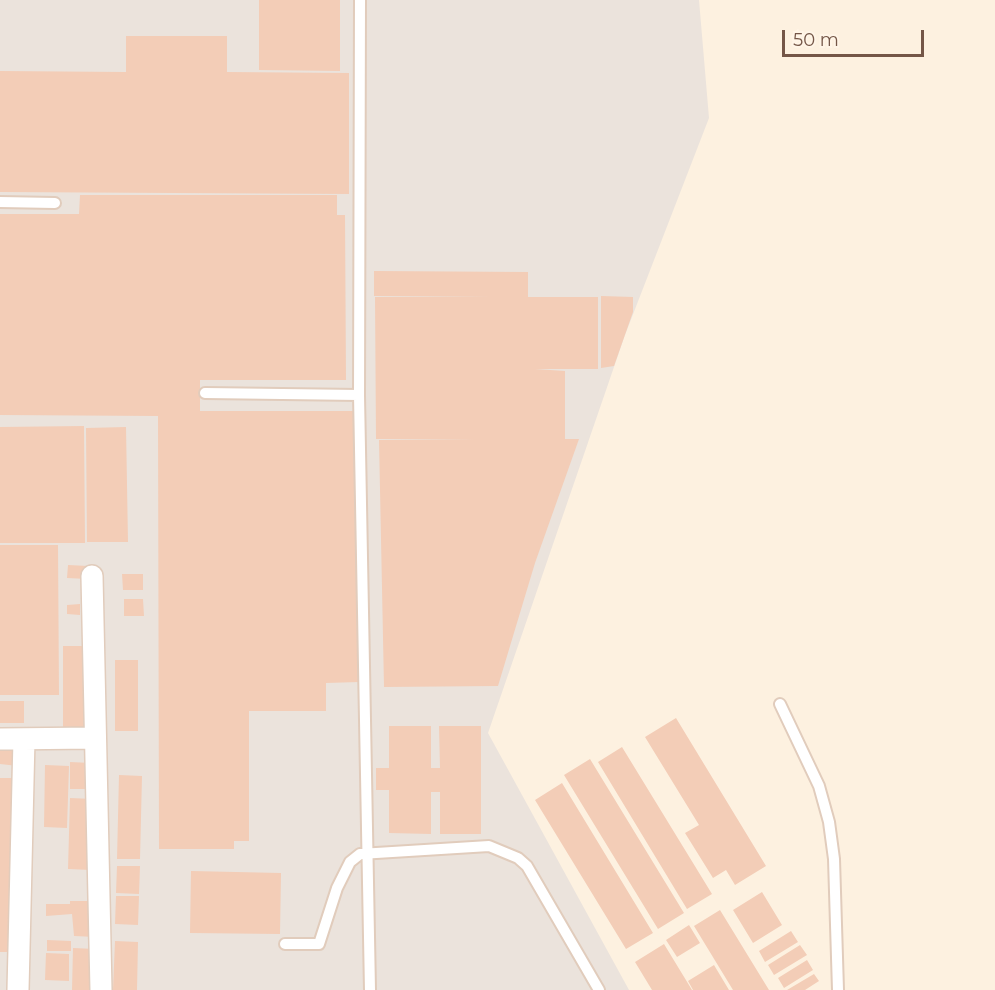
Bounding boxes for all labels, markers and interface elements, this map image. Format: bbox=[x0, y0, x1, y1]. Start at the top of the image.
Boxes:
scale bar bbox=[785, 18, 928, 56]
text: 50 m bbox=[793, 29, 839, 51]

